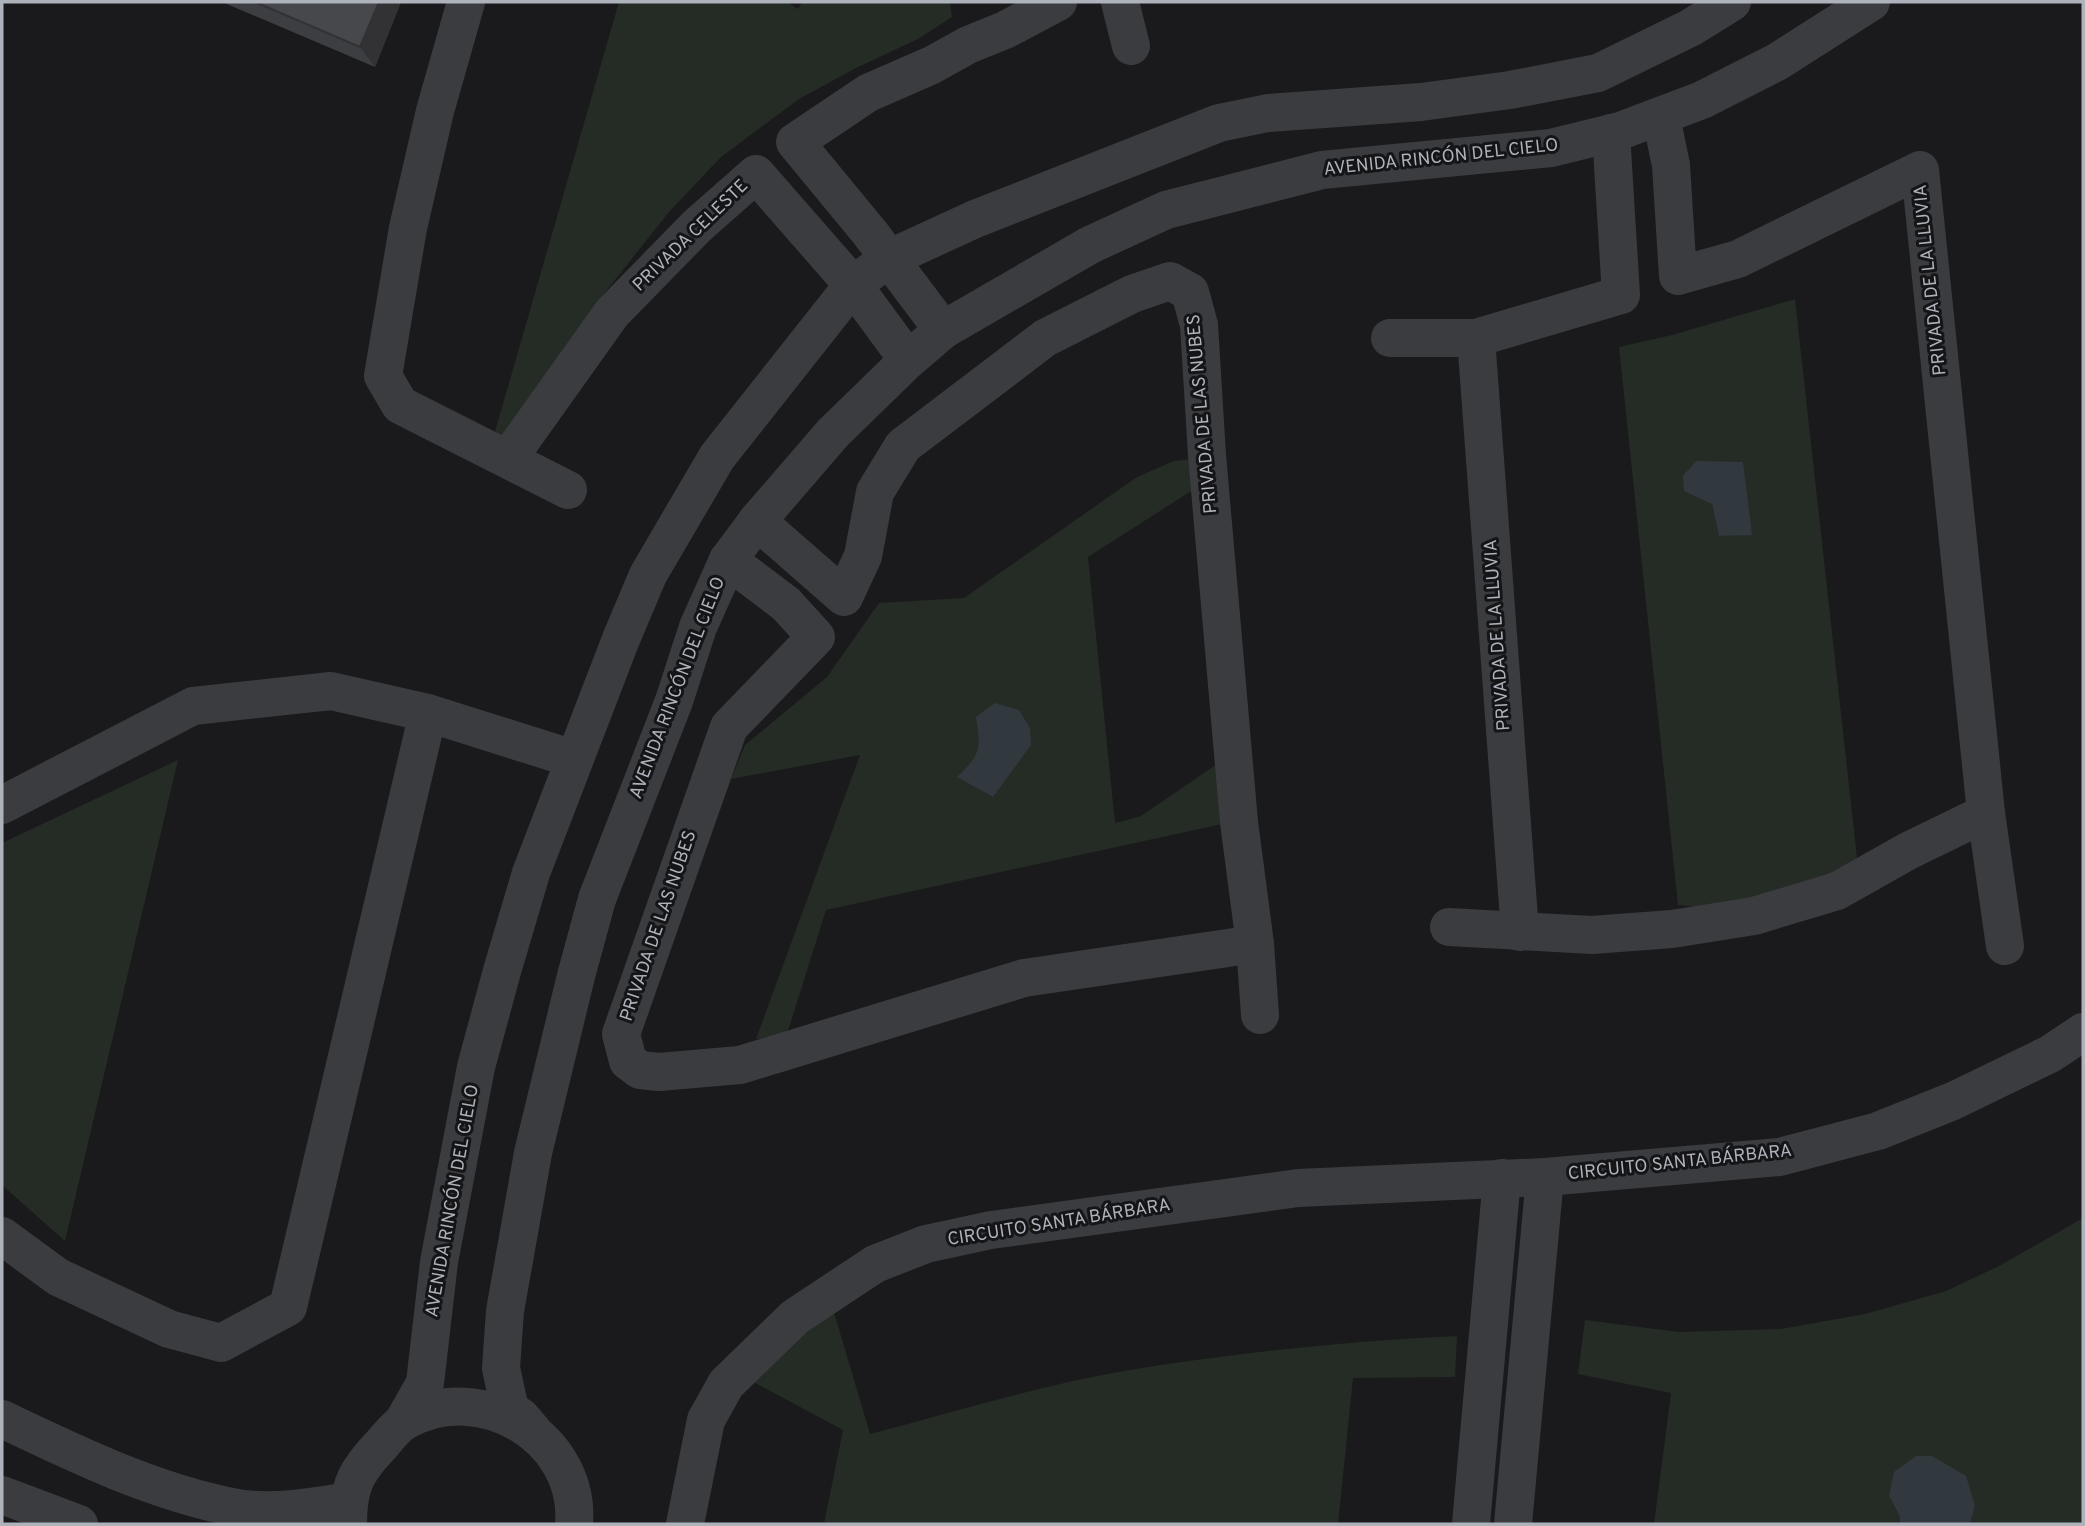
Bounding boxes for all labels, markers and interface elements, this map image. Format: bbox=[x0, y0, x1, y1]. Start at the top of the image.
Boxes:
street label: AVENIDA RINCÓN DEL CIELO bbox=[1322, 132, 1560, 182]
street label: PRIVADA CELESTE bbox=[628, 175, 754, 297]
street label: PRIVADA DE LA LLUVIA bbox=[1910, 183, 1952, 377]
street label: PRIVADA DE LAS NUBES bbox=[1183, 313, 1223, 515]
street label: PRIVADA DE LA LLUVIA bbox=[1480, 538, 1516, 732]
street label: AVENIDA RINCÓN DEL CIELO bbox=[623, 573, 731, 802]
street label: PRIVADA DE LAS NUBES bbox=[616, 828, 702, 1024]
street label: AVENIDA RINCÓN DEL CIELO bbox=[419, 1082, 485, 1319]
street label: CIRCUITO SANTA BÁRBARA bbox=[1567, 1138, 1793, 1186]
street label: CIRCUITO SANTA BÁRBARA bbox=[946, 1192, 1172, 1252]

